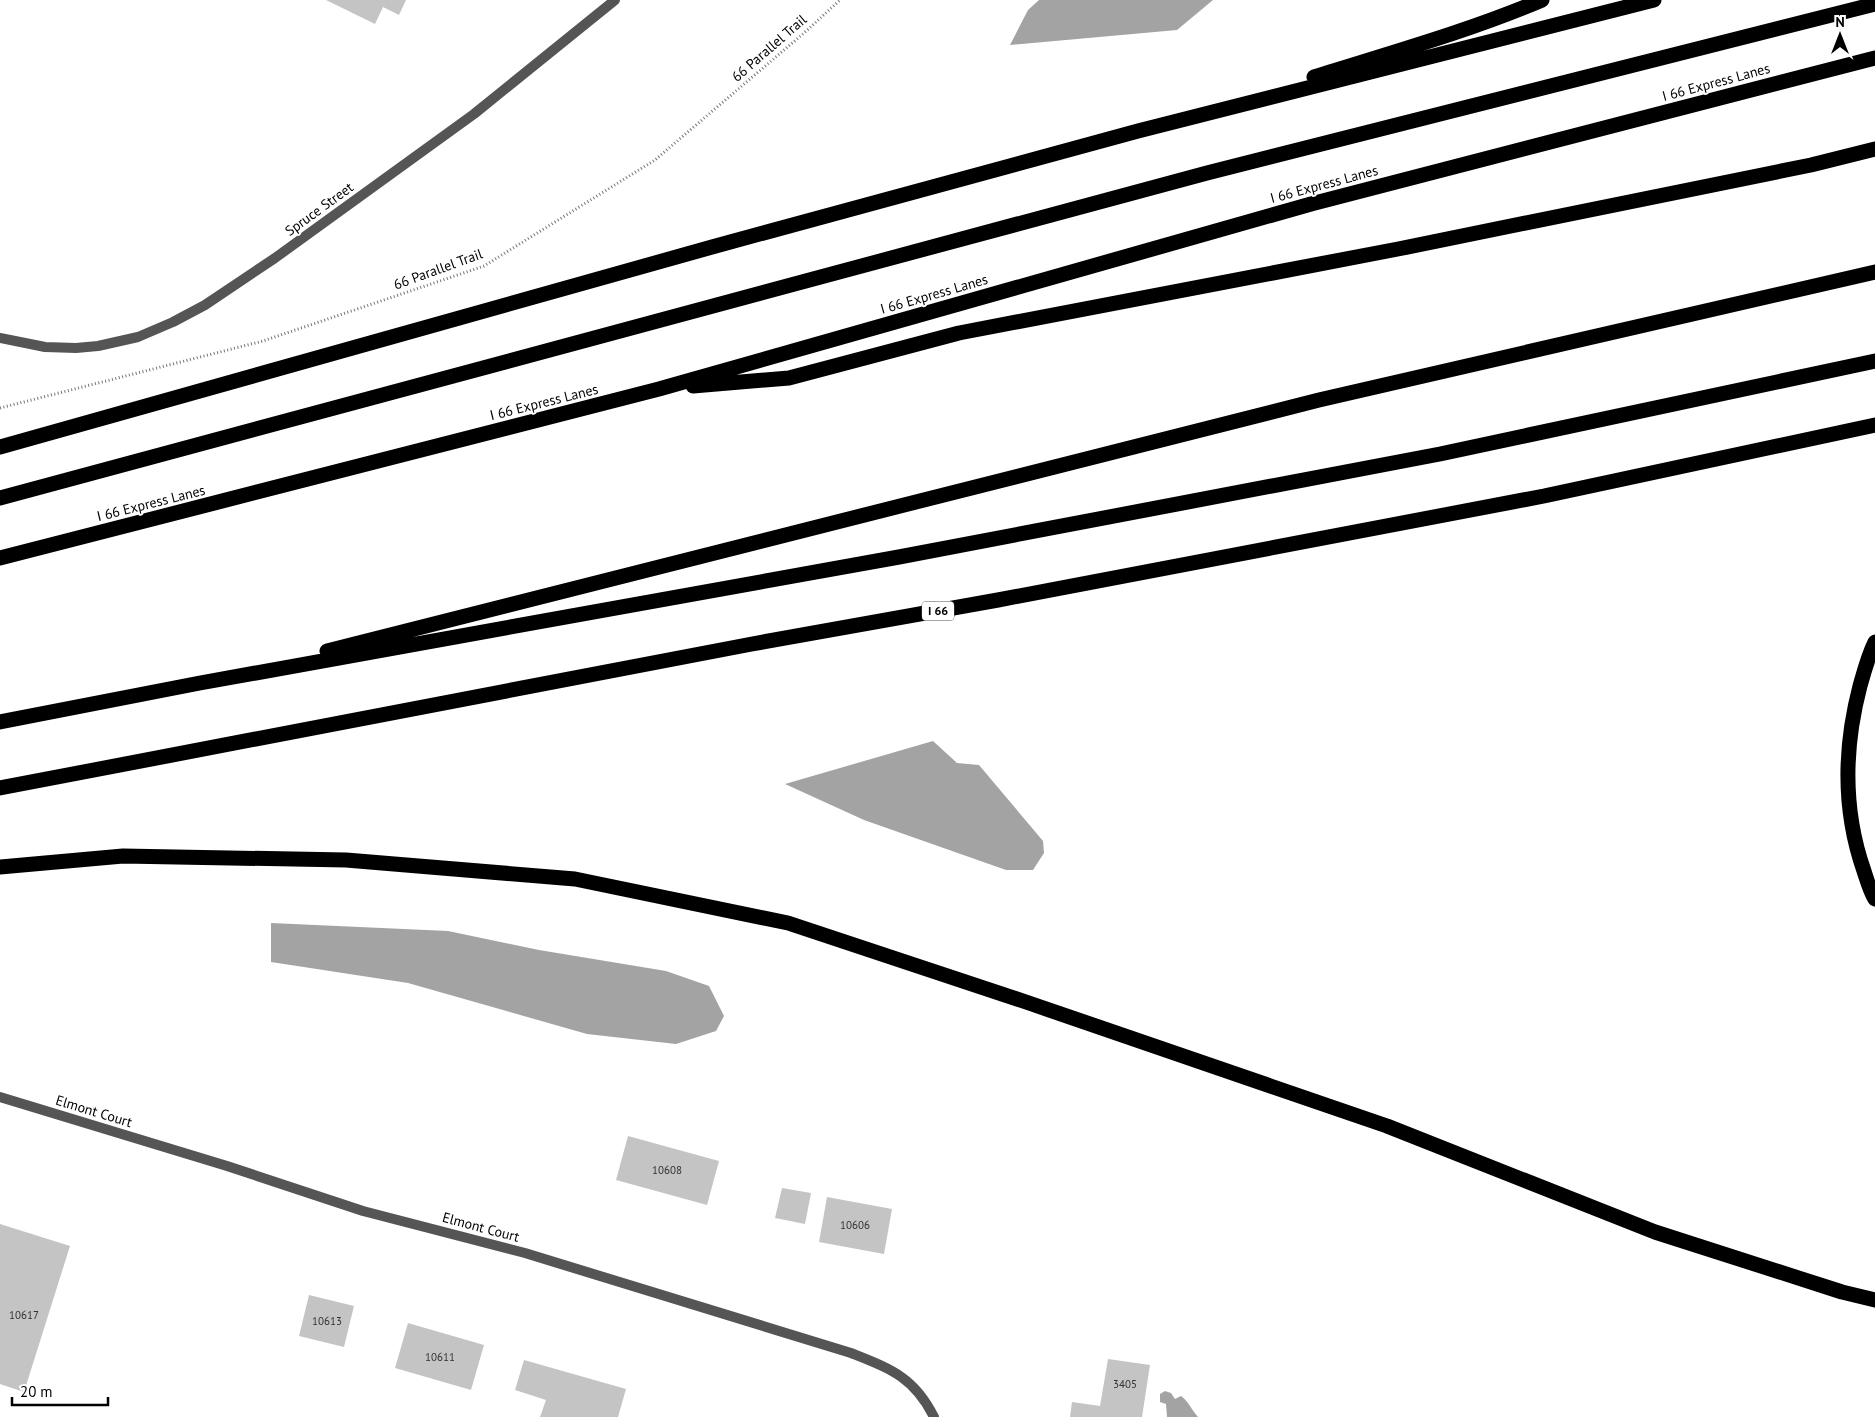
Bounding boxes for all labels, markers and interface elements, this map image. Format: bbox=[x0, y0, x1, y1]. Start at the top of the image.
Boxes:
north arrow bbox=[1815, 10, 1865, 60]
street label: 66 Parallel Trail bbox=[728, 11, 810, 85]
text: N bbox=[1835, 13, 1845, 31]
street label: I 66 Express Lanes bbox=[1660, 59, 1772, 105]
street label: I 66 Express Lanes bbox=[1268, 161, 1380, 207]
street label: Spruce Street bbox=[281, 178, 357, 240]
street label: 66 Parallel Trail bbox=[391, 245, 485, 293]
street label: I 66 Express Lanes bbox=[878, 270, 990, 318]
street label: I 66 Express Lanes bbox=[488, 380, 600, 424]
street label: I 66 Express Lanes bbox=[95, 481, 207, 525]
road number: I 66 bbox=[922, 602, 954, 620]
street label: Elmont Court bbox=[54, 1091, 135, 1131]
house number: 10608 bbox=[652, 1163, 682, 1177]
street label: Elmont Court bbox=[440, 1208, 522, 1246]
house number: 10606 bbox=[840, 1218, 870, 1232]
house number: 10617 bbox=[9, 1308, 39, 1322]
house number: 10613 bbox=[312, 1314, 342, 1328]
house number: 10611 bbox=[425, 1350, 455, 1364]
scale bar bbox=[12, 1374, 109, 1406]
house number: 3405 bbox=[1113, 1377, 1137, 1391]
text: 20 m bbox=[20, 1382, 53, 1401]

